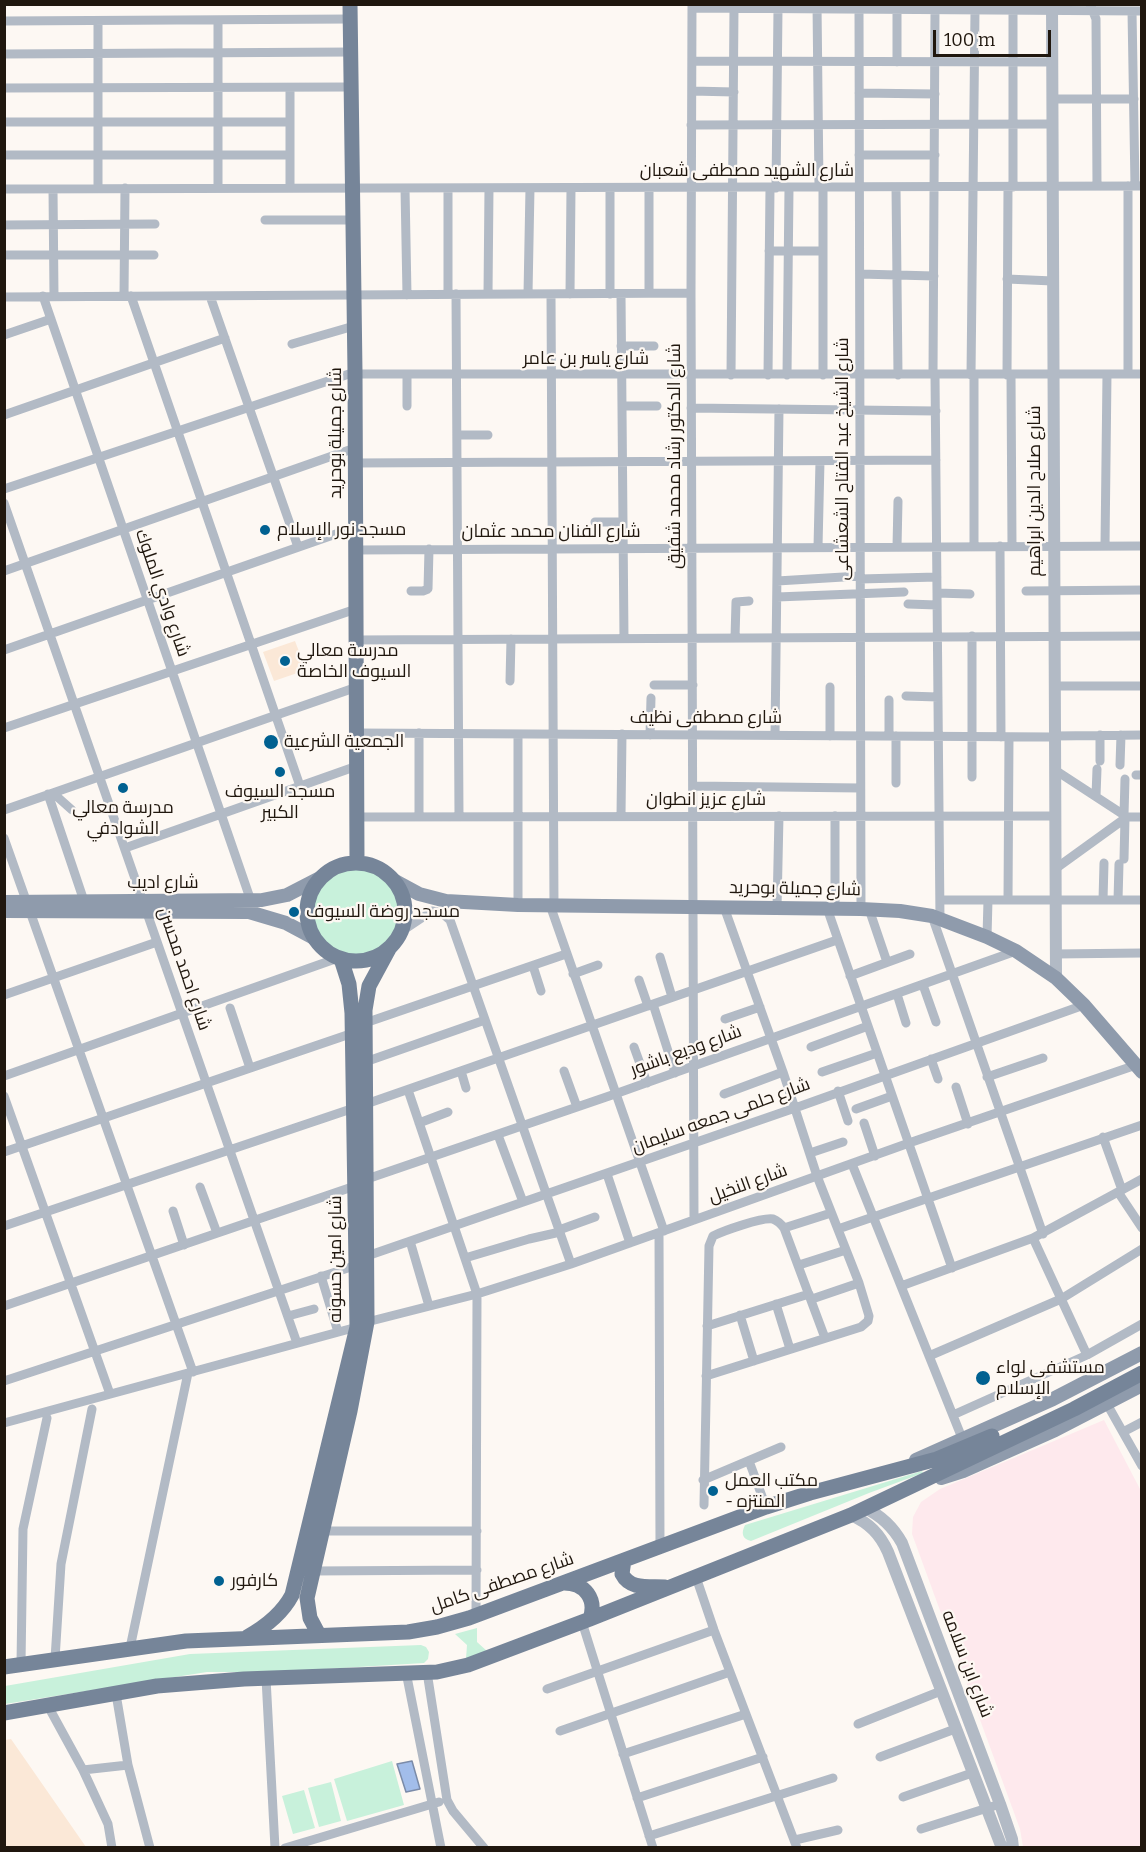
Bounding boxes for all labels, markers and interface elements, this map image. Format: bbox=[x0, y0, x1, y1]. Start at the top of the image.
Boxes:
scale bar bbox=[936, 18, 1054, 56]
text: 100 m bbox=[944, 29, 995, 51]
street label: شارع الشهيد مصطفى شعبان bbox=[640, 160, 854, 182]
street label: شارع الشيخ عبد الفتاح الشعشاعى bbox=[832, 337, 854, 581]
street label: شارع الدكتور رشاد محمد شفيق bbox=[664, 343, 686, 569]
street label: شارع ياسر بن عامر bbox=[523, 348, 649, 370]
street label: شارع جميلة بوحريد bbox=[325, 367, 347, 499]
street label: شارع صلاح الدين ابراهيم bbox=[1024, 405, 1046, 577]
place label: مسجد نور الإسلام bbox=[277, 519, 406, 541]
street label: شارع الفنان محمد عثمان bbox=[461, 521, 641, 543]
marker: مسجد نور الإسلام bbox=[258, 523, 272, 537]
street label: شارع وادي الملوك bbox=[130, 526, 194, 660]
place label: مدرسة معالي السيوف الخاصة bbox=[297, 640, 411, 682]
marker: مدرسة معالي السيوف الخاصة bbox=[278, 654, 292, 668]
street label: شارع مصطفى نظيف bbox=[630, 707, 782, 729]
place label: الجمعية الشرعية bbox=[284, 731, 404, 753]
marker: الجمعية الشرعية bbox=[262, 733, 280, 751]
marker: مسجد السيوف الكبير bbox=[273, 765, 287, 779]
marker: مدرسة معالي الشوادفي bbox=[116, 781, 130, 795]
place label: مسجد السيوف الكبير bbox=[225, 781, 335, 824]
street label: شارع عزيز انطوان bbox=[646, 789, 766, 811]
place label: مدرسة معالي الشوادفي bbox=[72, 797, 174, 840]
street label: شارع اديب bbox=[127, 872, 199, 894]
street label: شارع جميلة بوحريد bbox=[729, 877, 861, 901]
place label: مسجد روضة السيوف bbox=[306, 901, 460, 923]
street label: شارع احمد محسن bbox=[153, 905, 215, 1033]
marker: مسجد روضة السيوف bbox=[287, 905, 301, 919]
street label: شارع وديع باشور bbox=[627, 1021, 745, 1081]
street label: شارع حلمى جمعه سليمان bbox=[629, 1074, 813, 1158]
street label: شارع النخيل bbox=[706, 1160, 790, 1208]
street label: شارع امين حسونه bbox=[325, 1195, 347, 1323]
place label: مستشفى لواء الإسلام bbox=[996, 1357, 1105, 1400]
marker: مستشفى لواء الإسلام bbox=[974, 1369, 992, 1387]
place label: مكتب العمل - المنتزه bbox=[725, 1470, 818, 1512]
marker: مكتب العمل - المنتزه bbox=[706, 1484, 720, 1498]
street label: شارع مصطفى كامل bbox=[427, 1548, 577, 1618]
place label: كارفور bbox=[231, 1570, 278, 1592]
marker: كارفور bbox=[212, 1574, 226, 1588]
street label: شارع ابن سلامه bbox=[937, 1607, 997, 1721]

